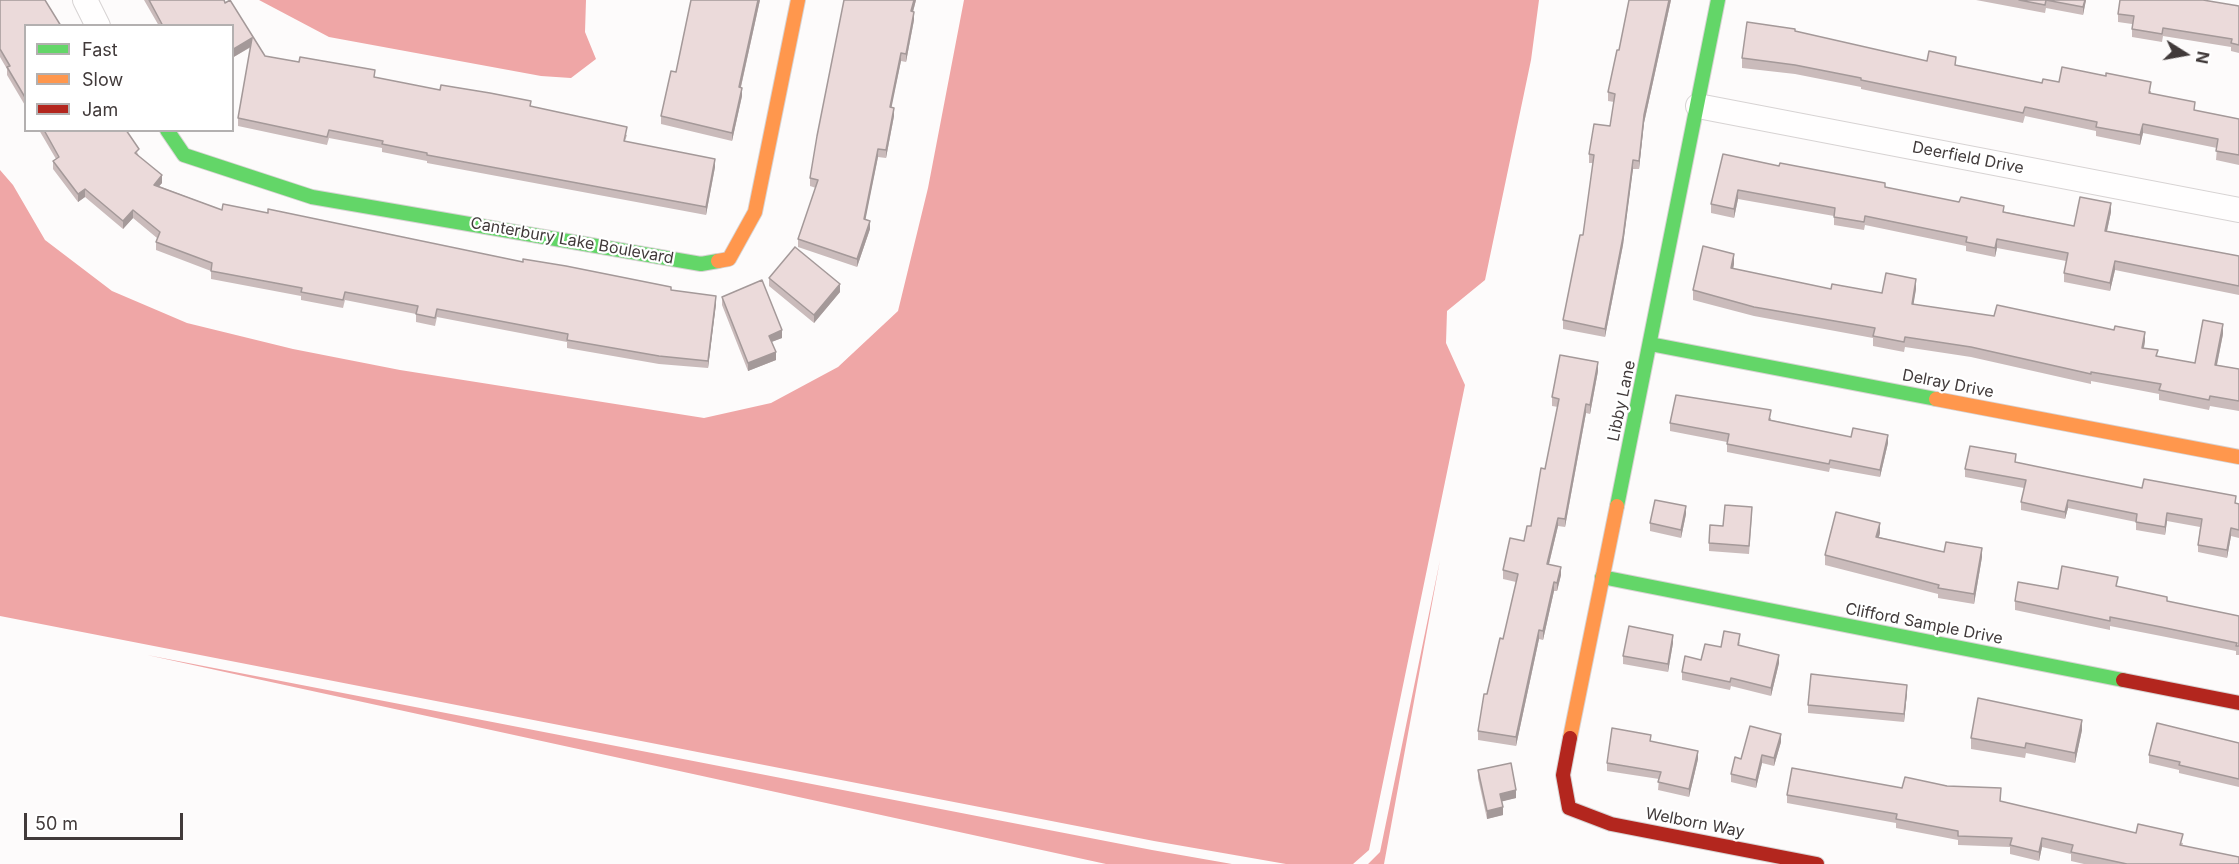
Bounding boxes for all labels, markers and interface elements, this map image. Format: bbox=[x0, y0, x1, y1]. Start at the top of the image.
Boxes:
legend bbox=[24, 24, 234, 132]
north arrow bbox=[2155, 24, 2215, 84]
text: Fast bbox=[82, 39, 118, 60]
text: N bbox=[2192, 50, 2214, 65]
text: Slow bbox=[82, 69, 123, 90]
text: Jam bbox=[82, 99, 118, 120]
street label: Deerfield Drive bbox=[1910, 138, 2026, 178]
street label: Canterbury Lake Boulevard bbox=[469, 214, 675, 268]
street label: Libby Lane bbox=[1604, 359, 1640, 443]
street label: Delray Drive bbox=[1901, 366, 1995, 402]
street label: Clifford Sample Drive bbox=[1843, 599, 2005, 649]
scale bar bbox=[27, 801, 186, 839]
street label: Welborn Way bbox=[1644, 804, 1746, 842]
text: 50 m bbox=[35, 813, 78, 834]

